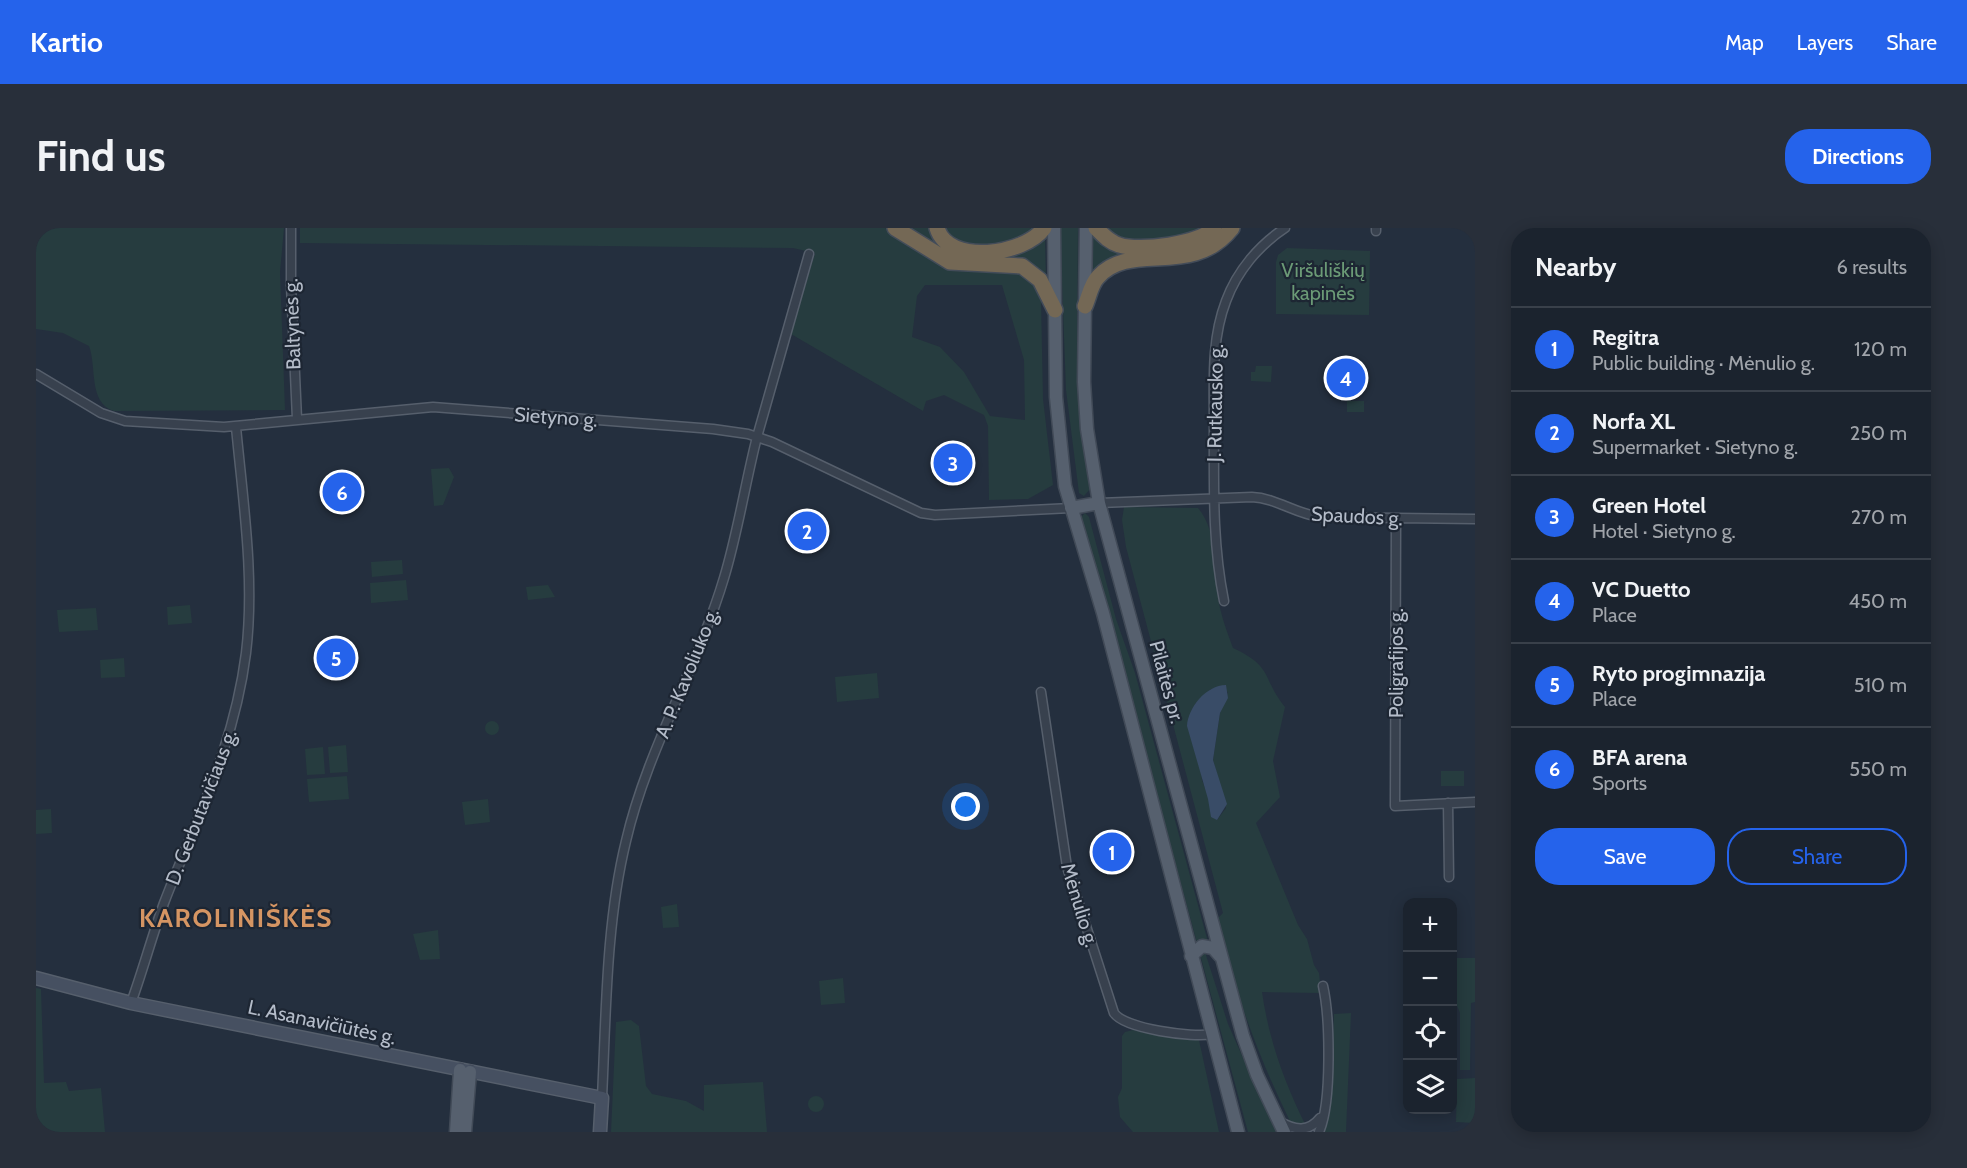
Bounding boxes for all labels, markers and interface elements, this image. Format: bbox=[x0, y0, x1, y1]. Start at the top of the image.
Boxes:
text: Kartio bbox=[30, 25, 103, 59]
text: Map bbox=[1725, 30, 1764, 55]
text: Layers bbox=[1797, 30, 1853, 55]
text: Share bbox=[1886, 30, 1937, 55]
button: Directions bbox=[1785, 129, 1931, 184]
text: Find us bbox=[36, 130, 165, 182]
text: Nearby bbox=[1535, 251, 1616, 283]
text: 6 results bbox=[1836, 255, 1907, 279]
park label: Viršuliškių kapinės bbox=[1281, 258, 1365, 305]
street label: Baltynės g. bbox=[278, 278, 306, 370]
text: Regitra bbox=[1592, 324, 1659, 351]
text: 1 bbox=[1551, 337, 1558, 361]
text: 120 m bbox=[1854, 337, 1907, 361]
street label: J. Rutkausko g. bbox=[1202, 344, 1228, 463]
text: Public building · Mėnulio g. bbox=[1592, 351, 1815, 375]
pin: 4 bbox=[1326, 356, 1366, 400]
street label: Sietyno g. bbox=[513, 402, 599, 432]
text: Norfa XL bbox=[1592, 408, 1675, 435]
text: 2 bbox=[1549, 421, 1560, 445]
text: 250 m bbox=[1850, 421, 1907, 445]
text: Supermarket · Sietyno g. bbox=[1592, 435, 1798, 459]
pin: 3 bbox=[934, 440, 972, 486]
pin: 6 bbox=[322, 470, 362, 514]
text: Green Hotel bbox=[1592, 492, 1706, 519]
street label: Spaudos g. bbox=[1311, 502, 1403, 530]
text: 3 bbox=[1549, 505, 1560, 529]
text: 270 m bbox=[1851, 505, 1907, 529]
pin: 2 bbox=[788, 508, 826, 554]
text: Hotel · Sietyno g. bbox=[1592, 519, 1736, 543]
text: VC Duetto bbox=[1592, 576, 1691, 603]
text: 4 bbox=[1548, 589, 1561, 613]
text: 450 m bbox=[1849, 589, 1907, 613]
text: Place bbox=[1592, 603, 1637, 627]
street label: A. P. Kavoliuko g. bbox=[650, 604, 724, 742]
street label: Poligrafijos g. bbox=[1384, 608, 1408, 718]
pin: 5 bbox=[316, 636, 356, 680]
street label: Pilaitės pr. bbox=[1144, 638, 1190, 726]
text: Ryto progimnazija bbox=[1592, 660, 1766, 687]
text: 5 bbox=[1549, 673, 1560, 697]
text: 510 m bbox=[1854, 673, 1907, 697]
text: Place bbox=[1592, 687, 1637, 711]
street label: D. Gerbutavičiaus g. bbox=[160, 726, 242, 888]
text: BFA arena bbox=[1592, 744, 1687, 771]
text: 6 bbox=[1549, 757, 1560, 781]
text: 550 m bbox=[1849, 757, 1907, 781]
text: Sports bbox=[1592, 771, 1647, 795]
your location bbox=[951, 792, 980, 821]
button: Save bbox=[1535, 828, 1715, 885]
button: Share bbox=[1727, 828, 1907, 885]
pin: 1 bbox=[1092, 830, 1132, 874]
street label: Mėnulio g. bbox=[1056, 860, 1104, 950]
map controls bbox=[1403, 898, 1457, 1114]
button: + bbox=[1403, 898, 1457, 952]
district label: KAROLINIŠKĖS bbox=[139, 902, 333, 934]
button: − bbox=[1403, 952, 1457, 1006]
street label: L. Asanavičiūtės g. bbox=[246, 995, 398, 1049]
button: locate bbox=[1403, 1006, 1457, 1060]
button: layers bbox=[1403, 1060, 1457, 1114]

